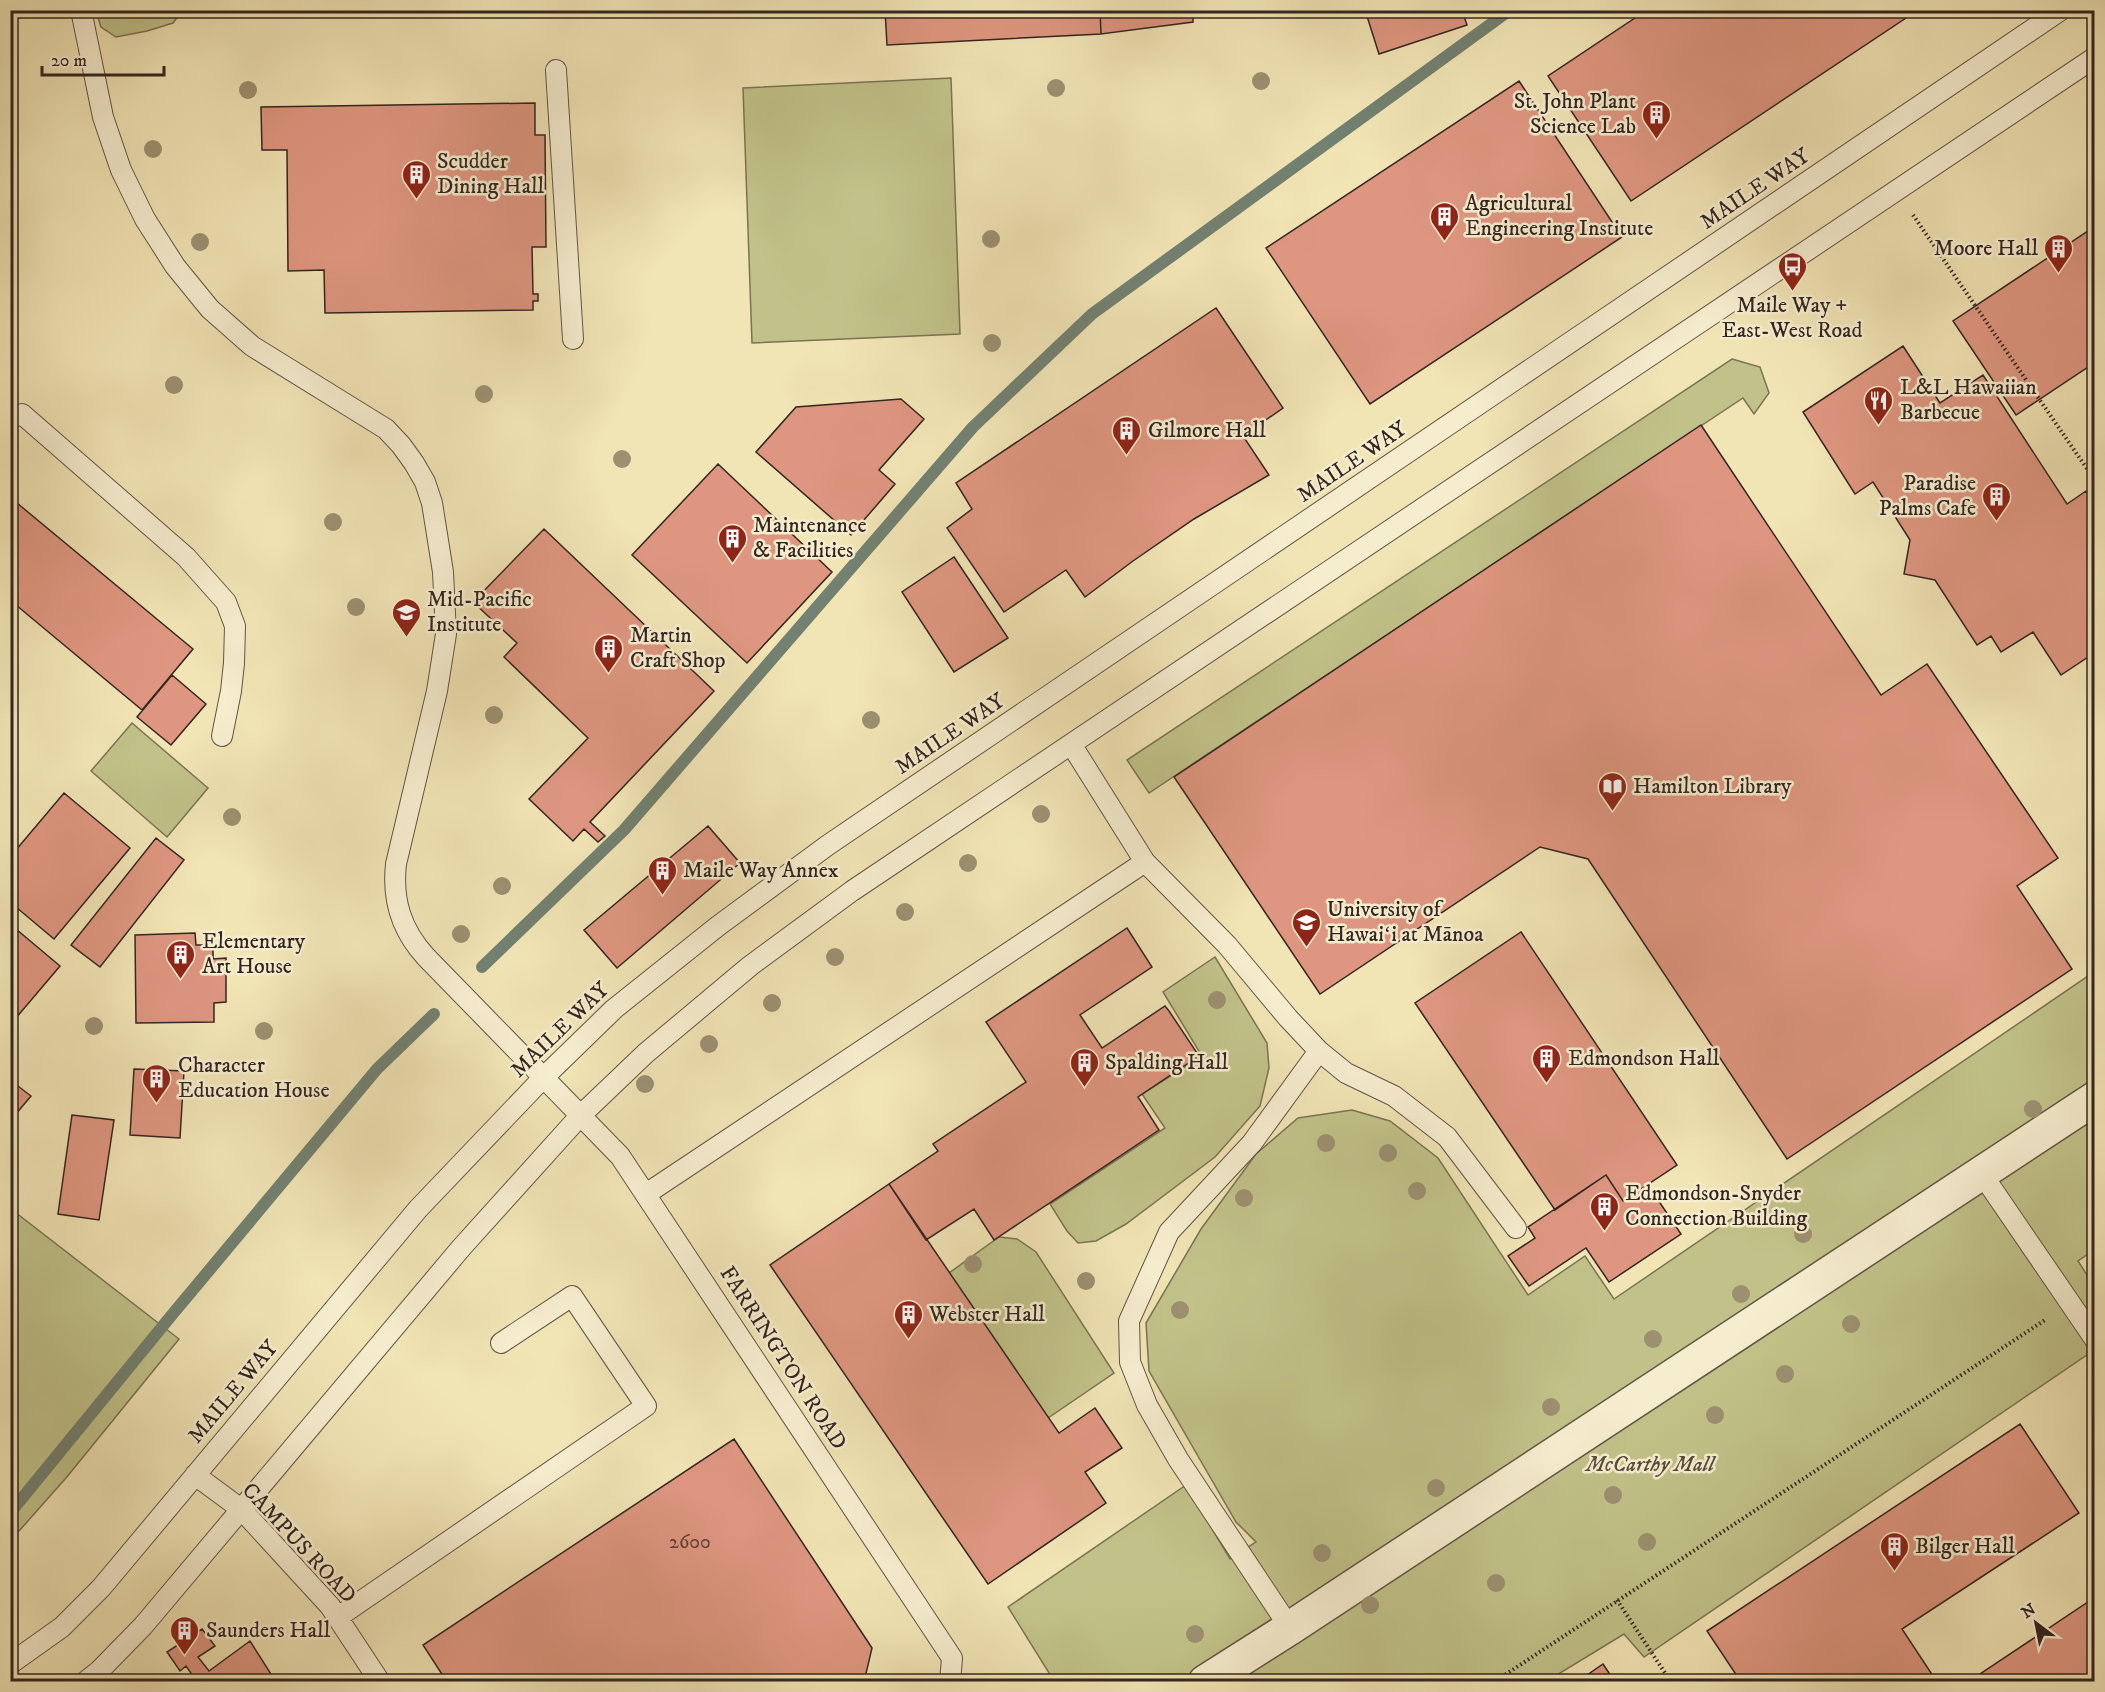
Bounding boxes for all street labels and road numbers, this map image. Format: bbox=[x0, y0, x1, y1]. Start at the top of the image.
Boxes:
street label: MAILE WAY bbox=[1695, 142, 1816, 235]
street label: MAILE WAY bbox=[1292, 415, 1413, 508]
street label: MAILE WAY bbox=[890, 687, 1011, 780]
street label: MAILE WAY bbox=[505, 976, 616, 1084]
street label: FARRINGTON ROAD bbox=[714, 1261, 852, 1455]
street label: MAILE WAY bbox=[182, 1334, 285, 1449]
street label: CAMPUS ROAD bbox=[236, 1477, 362, 1609]

